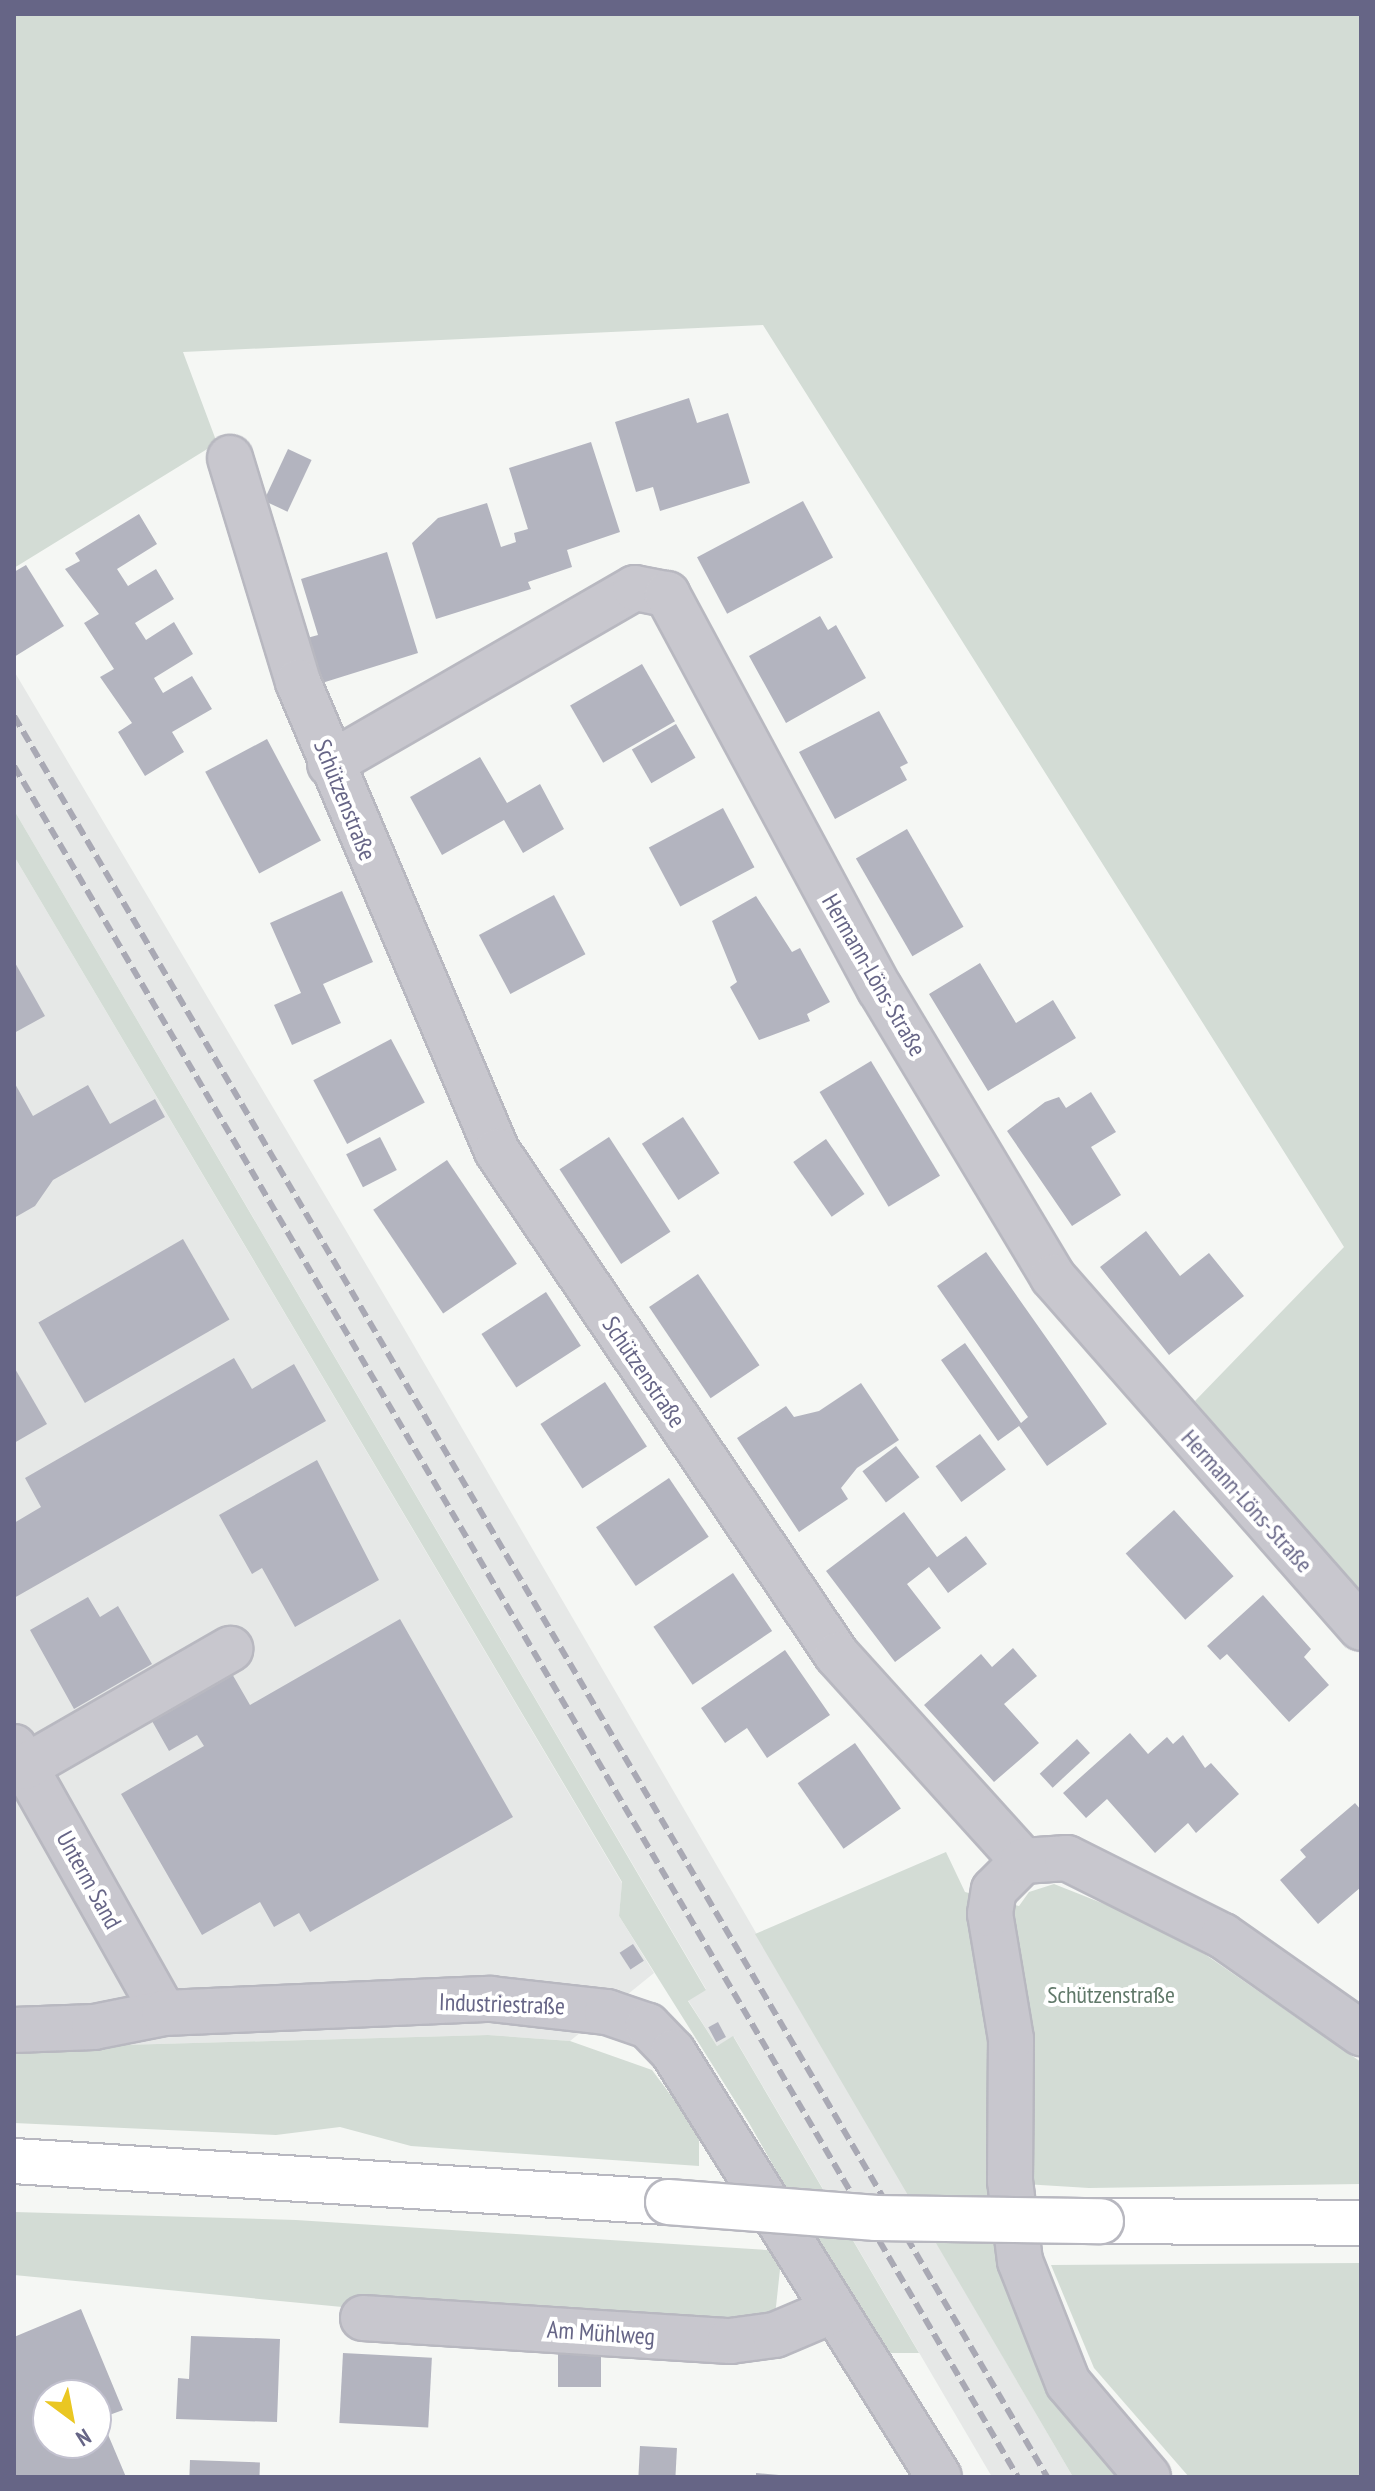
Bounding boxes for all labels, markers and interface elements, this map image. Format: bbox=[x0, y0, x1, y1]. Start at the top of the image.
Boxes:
street label: Schützenstraße bbox=[308, 735, 382, 865]
street label: Hermann-Löns-Straße bbox=[816, 889, 932, 1061]
street label: Schützenstraße bbox=[596, 1311, 692, 1433]
street label: Hermann-Löns-Straße bbox=[1175, 1424, 1319, 1578]
street label: Unterm Sand bbox=[50, 1826, 128, 1934]
park label: Schützenstraße bbox=[1047, 1981, 1175, 2009]
street label: Industriestraße bbox=[439, 1987, 565, 2021]
street label: Am Mühlweg bbox=[546, 2315, 656, 2351]
north arrow bbox=[32, 2379, 112, 2459]
text: N bbox=[71, 2423, 96, 2453]

